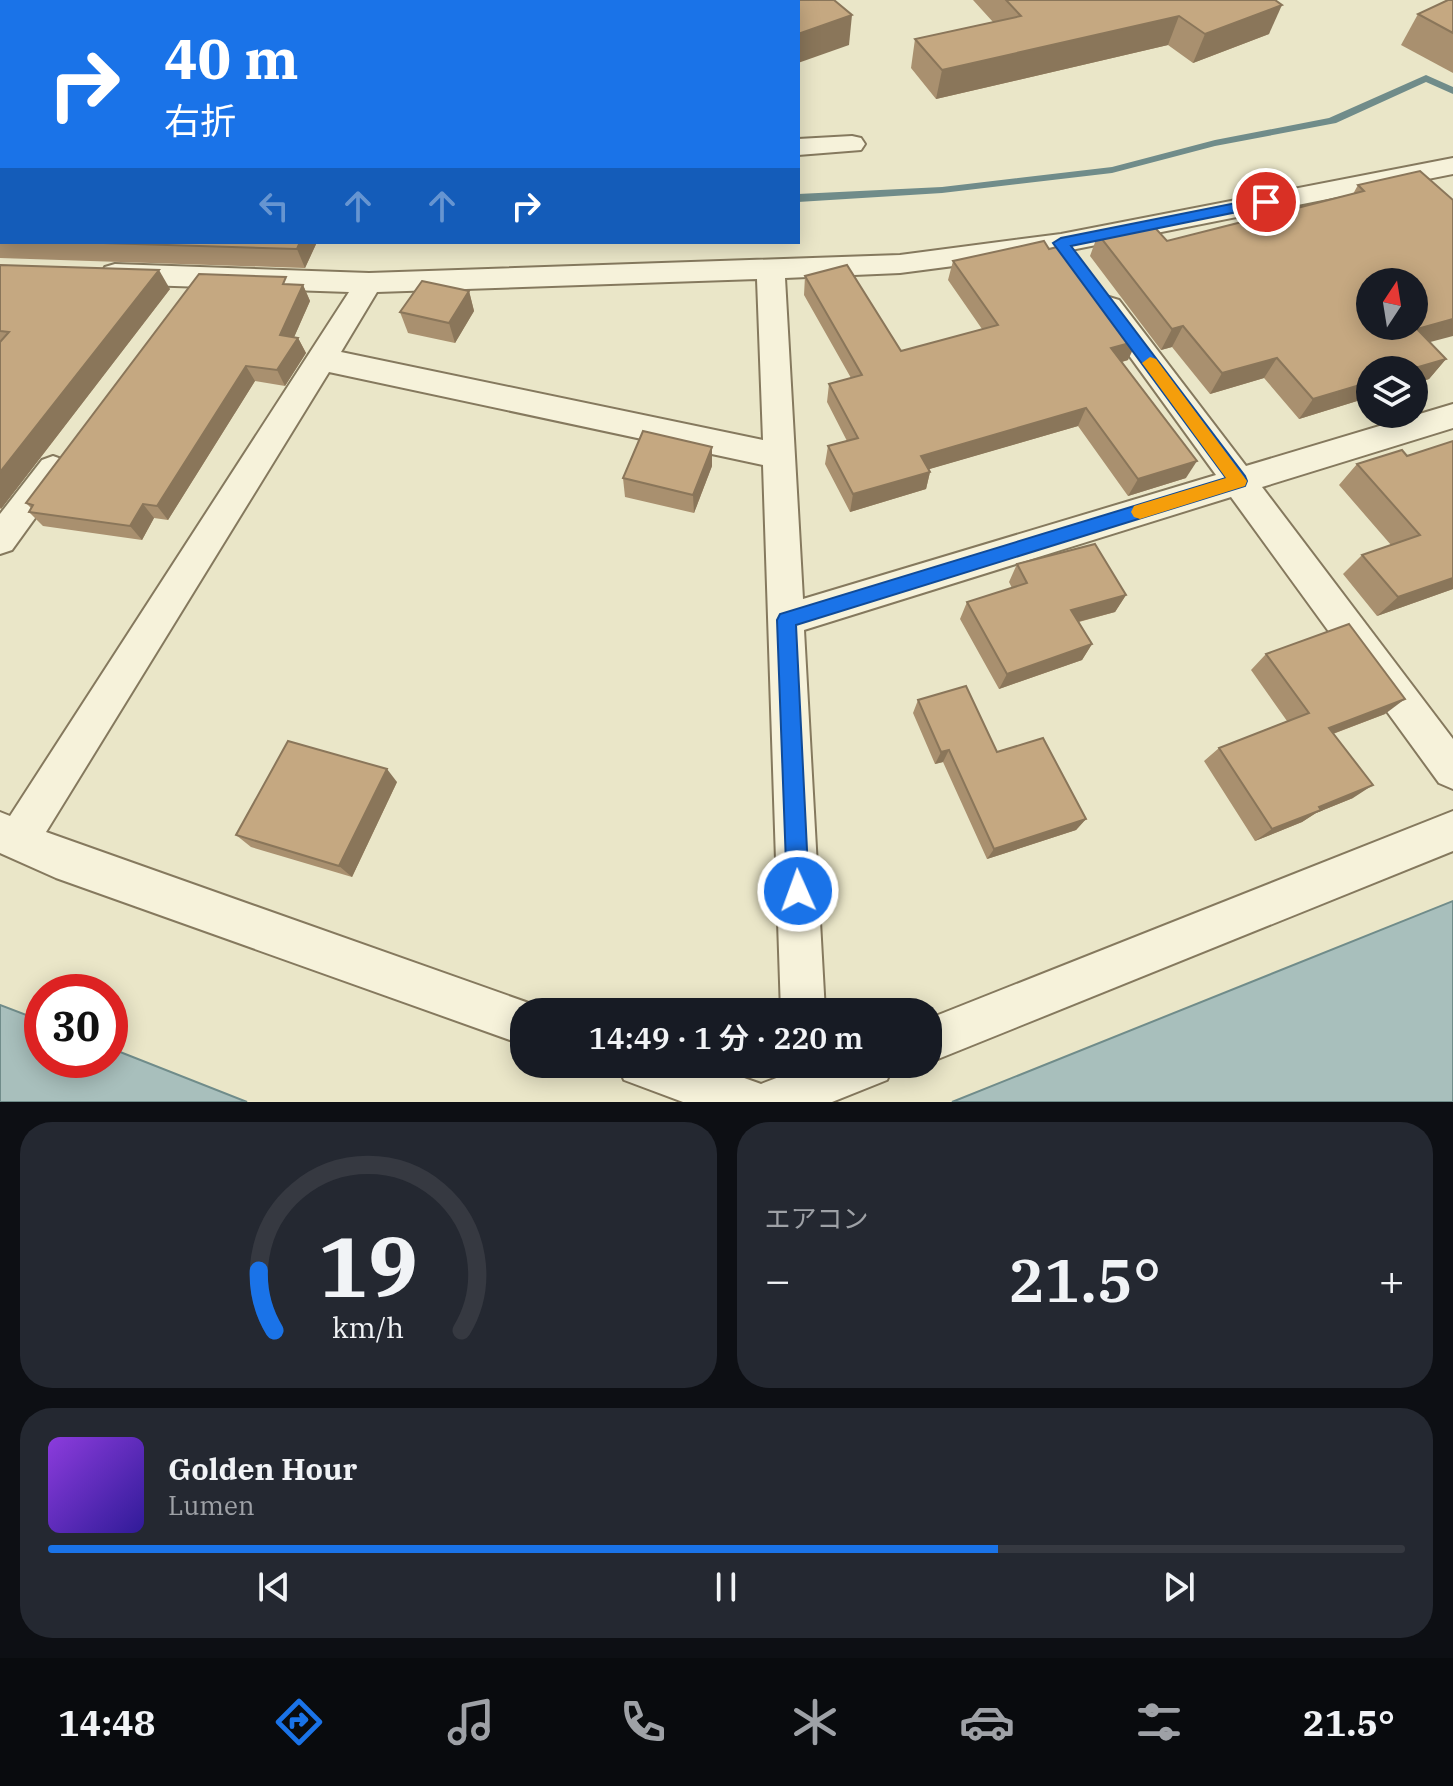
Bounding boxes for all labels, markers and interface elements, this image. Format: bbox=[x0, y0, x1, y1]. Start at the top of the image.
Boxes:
text: 40 m bbox=[164, 22, 299, 94]
icon: right bbox=[32, 32, 136, 136]
text: 右折 bbox=[164, 97, 236, 144]
pin bbox=[1232, 168, 1300, 236]
icon: arrive bbox=[1244, 180, 1288, 224]
icon: left bbox=[252, 184, 296, 228]
icon: ahead bbox=[336, 184, 380, 228]
icon: ahead bbox=[420, 184, 464, 228]
icon: right bbox=[504, 184, 548, 228]
north arrow bbox=[1356, 268, 1428, 340]
map controls bbox=[1356, 268, 1428, 428]
button: layers bbox=[1356, 356, 1428, 428]
position arrow bbox=[756, 849, 840, 933]
speed limit sign: 30 bbox=[24, 974, 128, 1078]
text: 14:49 · 1 分 · 220 m bbox=[589, 1018, 863, 1057]
text: エアコン bbox=[765, 1201, 869, 1235]
text: 19 bbox=[318, 1212, 418, 1320]
text: 21.5° bbox=[1008, 1240, 1161, 1319]
text: − bbox=[765, 1251, 791, 1308]
text: + bbox=[1379, 1251, 1405, 1308]
text: km/h bbox=[332, 1309, 404, 1346]
text: Golden Hour bbox=[168, 1449, 357, 1488]
text: Lumen bbox=[168, 1488, 255, 1522]
icon: previous bbox=[252, 1565, 296, 1609]
icon: pause bbox=[704, 1565, 748, 1609]
icon: next bbox=[1157, 1565, 1201, 1609]
icon: directions bbox=[271, 1694, 327, 1750]
icon: music bbox=[443, 1694, 499, 1750]
icon: phone bbox=[615, 1694, 671, 1750]
icon: climate bbox=[787, 1694, 843, 1750]
icon: car bbox=[959, 1694, 1015, 1750]
icon: filters bbox=[1131, 1694, 1187, 1750]
text: 14:48 bbox=[58, 1699, 155, 1746]
text: 21.5° bbox=[1303, 1699, 1395, 1746]

